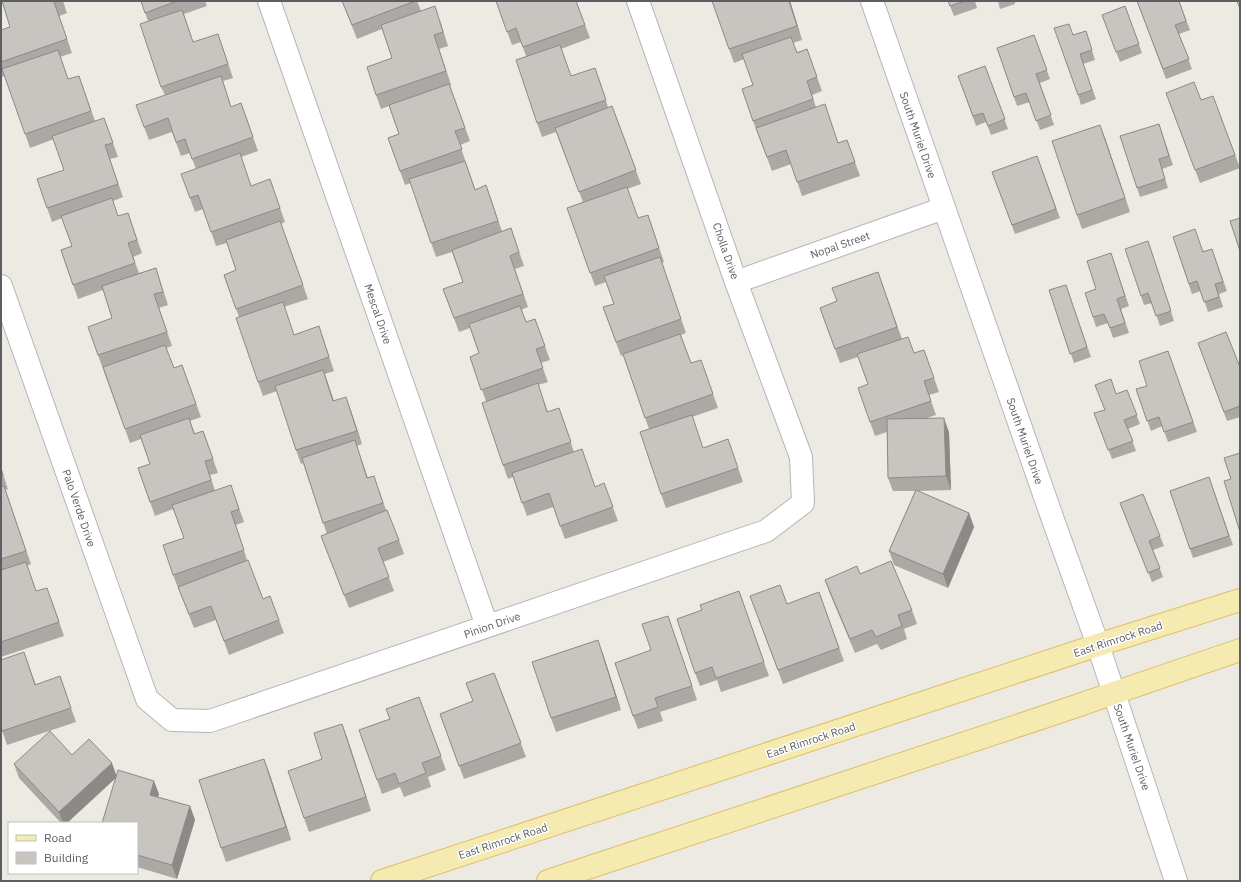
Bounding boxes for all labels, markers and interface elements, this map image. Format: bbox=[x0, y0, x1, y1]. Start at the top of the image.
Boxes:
street label: South Muriel Drive bbox=[897, 90, 939, 180]
street label: Cholla Drive bbox=[710, 221, 742, 281]
street label: Nopal Street bbox=[808, 228, 872, 262]
street label: Mescal Drive bbox=[361, 282, 395, 346]
street label: South Muriel Drive bbox=[1004, 396, 1046, 486]
street label: Palo Verde Drive bbox=[59, 467, 99, 549]
street label: Pinion Drive bbox=[462, 609, 522, 641]
street label: East Rimrock Road bbox=[1072, 618, 1164, 660]
street label: South Muriel Drive bbox=[1111, 702, 1153, 792]
street label: East Rimrock Road bbox=[765, 719, 857, 761]
street label: East Rimrock Road bbox=[457, 820, 549, 862]
legend bbox=[8, 822, 138, 874]
text: Road bbox=[44, 830, 72, 845]
text: Building bbox=[44, 850, 89, 865]

